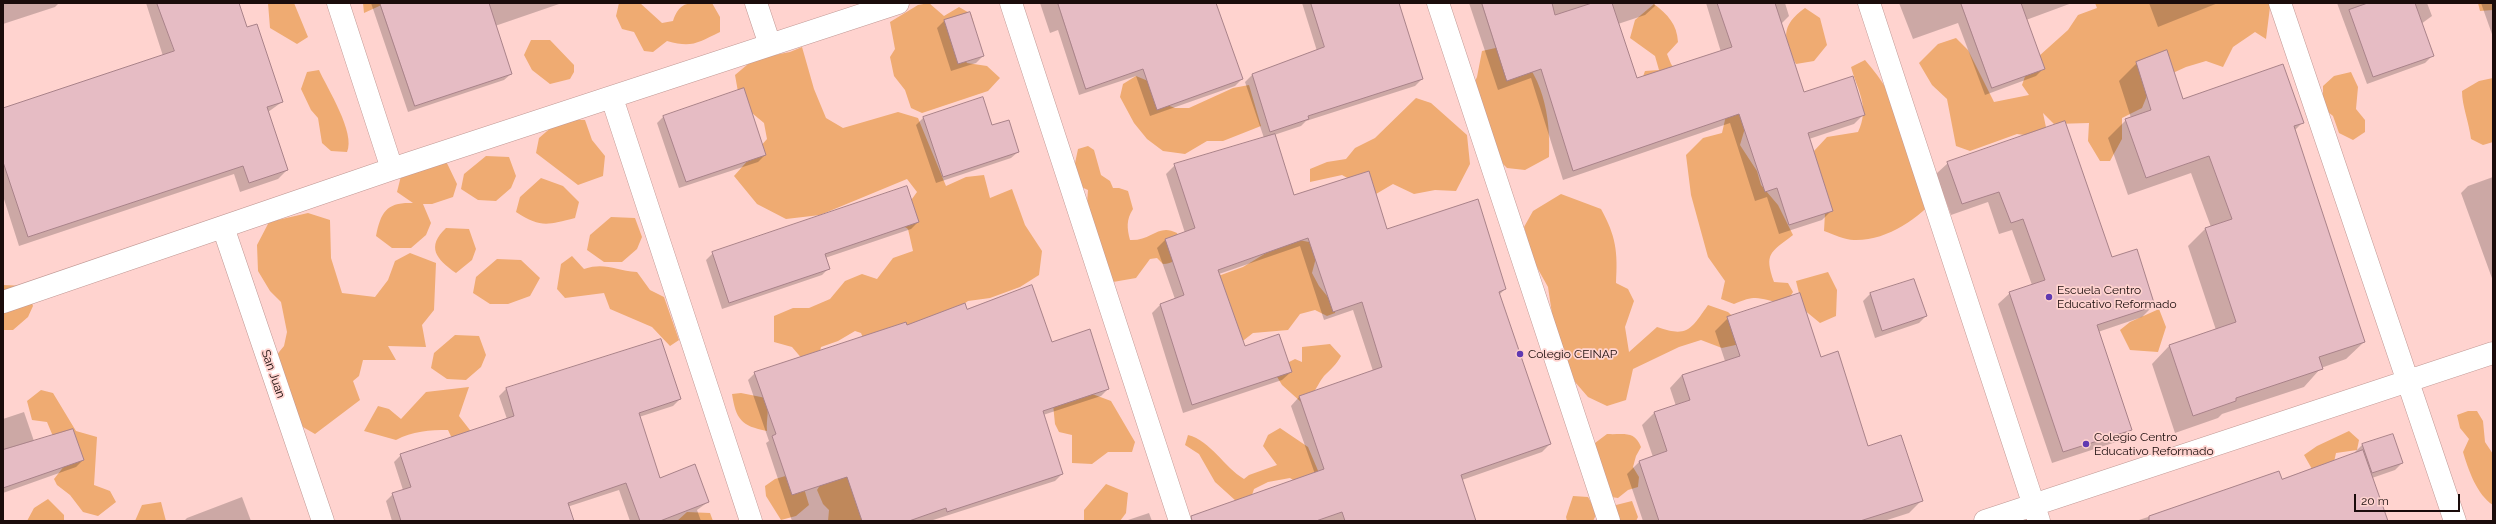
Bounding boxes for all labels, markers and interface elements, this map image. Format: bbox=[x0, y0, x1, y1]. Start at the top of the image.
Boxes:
place label: Escuela Centro Educativo Reformado bbox=[2057, 283, 2177, 311]
marker: Escuela Centro Educativo Reformado bbox=[2044, 292, 2054, 302]
place label: Colegio CEINAP bbox=[1528, 347, 1617, 361]
street label: San Juan bbox=[258, 348, 288, 400]
marker: Colegio CEINAP bbox=[1515, 349, 1525, 359]
place label: Colegio Centro Educativo Reformado bbox=[2094, 430, 2214, 458]
marker: Colegio Centro Educativo Reformado bbox=[2081, 439, 2091, 449]
scale bar bbox=[2356, 486, 2462, 512]
text: 20 m bbox=[2361, 494, 2389, 508]

